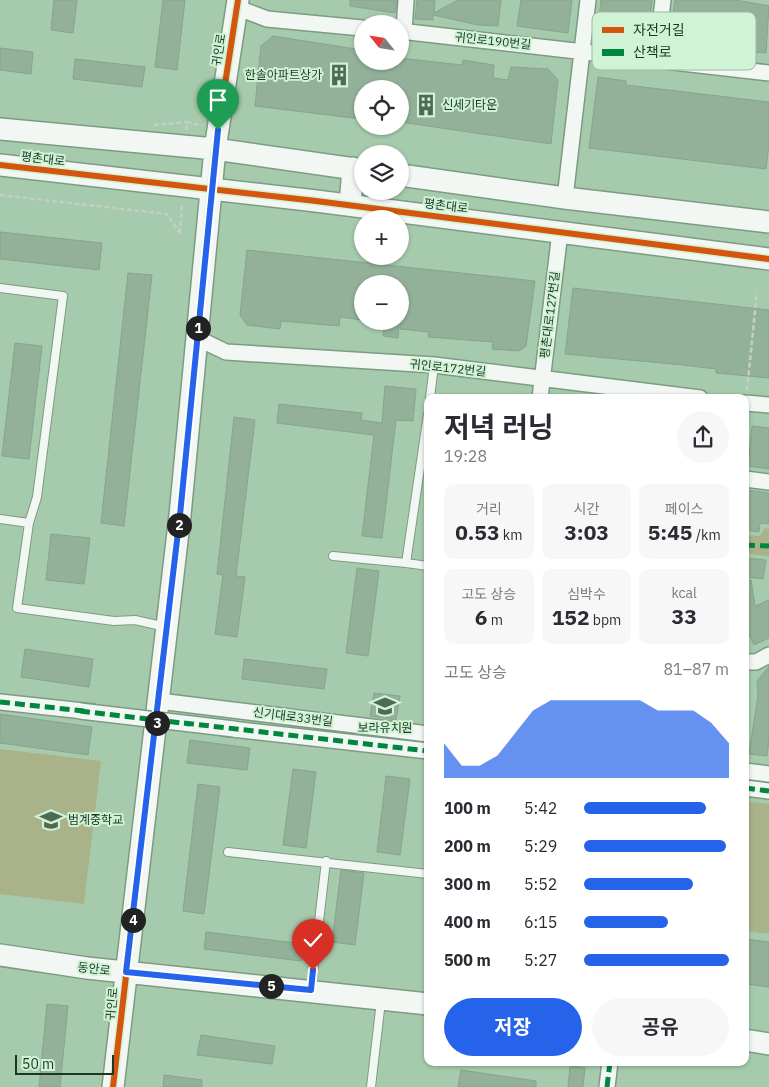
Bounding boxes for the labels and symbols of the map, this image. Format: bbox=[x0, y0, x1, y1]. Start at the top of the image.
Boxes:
legend bbox=[592, 12, 756, 70]
north arrow bbox=[354, 15, 409, 70]
text: 자전거길 bbox=[633, 21, 685, 39]
street label: 귀인로190번길 bbox=[454, 29, 532, 52]
street label: 귀인로 bbox=[209, 32, 229, 67]
text: 산책로 bbox=[633, 43, 672, 61]
building icon: 한솔아파트상가 bbox=[326, 62, 352, 88]
place label: 한솔아파트상가 bbox=[245, 67, 322, 82]
pin bbox=[197, 79, 239, 130]
building icon: 신세기타운 bbox=[413, 92, 439, 118]
place label: 신세기타운 bbox=[442, 97, 497, 112]
street label: 평촌대로 bbox=[20, 148, 66, 169]
street label: 평촌대로 bbox=[423, 195, 469, 216]
street label: 평촌대로127번길 bbox=[537, 270, 562, 359]
pin: 1 bbox=[186, 316, 210, 340]
street label: 귀인로172번길 bbox=[409, 356, 487, 379]
pin: 2 bbox=[166, 512, 192, 538]
school or university icon: 보라유치원 bbox=[372, 693, 398, 719]
street label: 신기대로33번길 bbox=[252, 704, 334, 729]
pin: 3 bbox=[144, 710, 170, 736]
place label: 보라유치원 bbox=[357, 720, 413, 735]
school or university icon: 범계중학교 bbox=[38, 807, 64, 833]
place label: 범계중학교 bbox=[68, 812, 123, 827]
pin: 4 bbox=[120, 908, 146, 932]
pin bbox=[292, 919, 334, 970]
street label: 동안로 bbox=[77, 959, 111, 978]
pin: 5 bbox=[258, 974, 284, 998]
street label: 귀인로 bbox=[102, 987, 121, 1021]
scale bar bbox=[15, 1052, 114, 1075]

